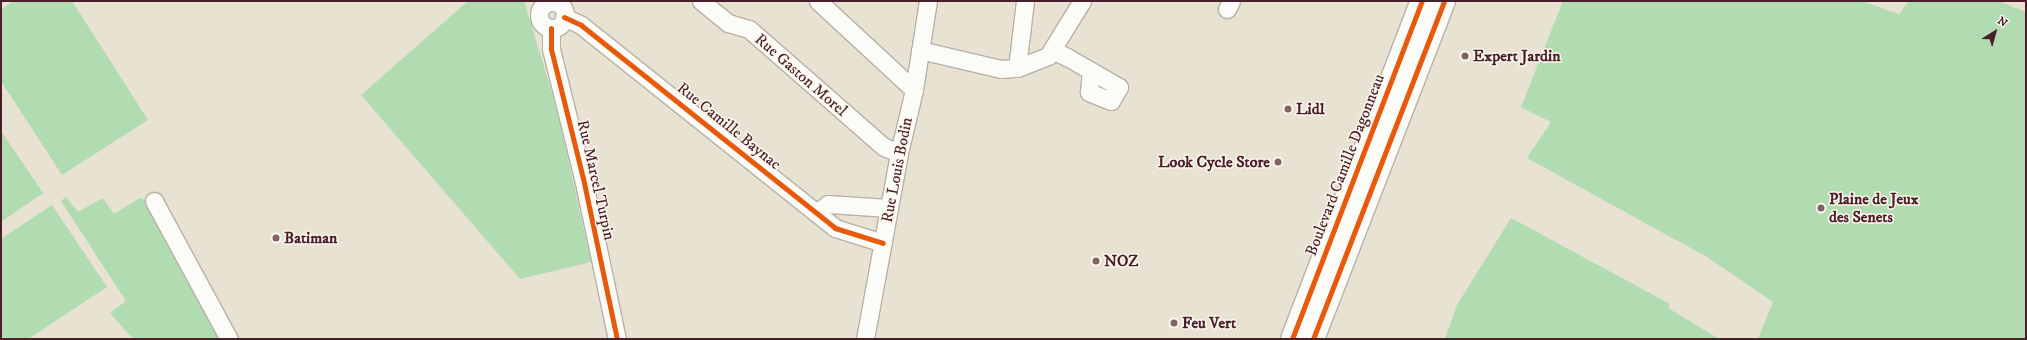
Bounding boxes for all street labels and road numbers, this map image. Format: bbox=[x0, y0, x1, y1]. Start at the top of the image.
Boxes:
street label: Rue Gaston Morel bbox=[751, 30, 851, 120]
street label: Boulevard Camille Dagonneau bbox=[1301, 71, 1389, 259]
street label: Rue Camille Baynac bbox=[673, 78, 785, 174]
street label: Rue Louis Bodin bbox=[877, 116, 917, 224]
street label: Rue Marcel Turpin bbox=[573, 118, 619, 242]

